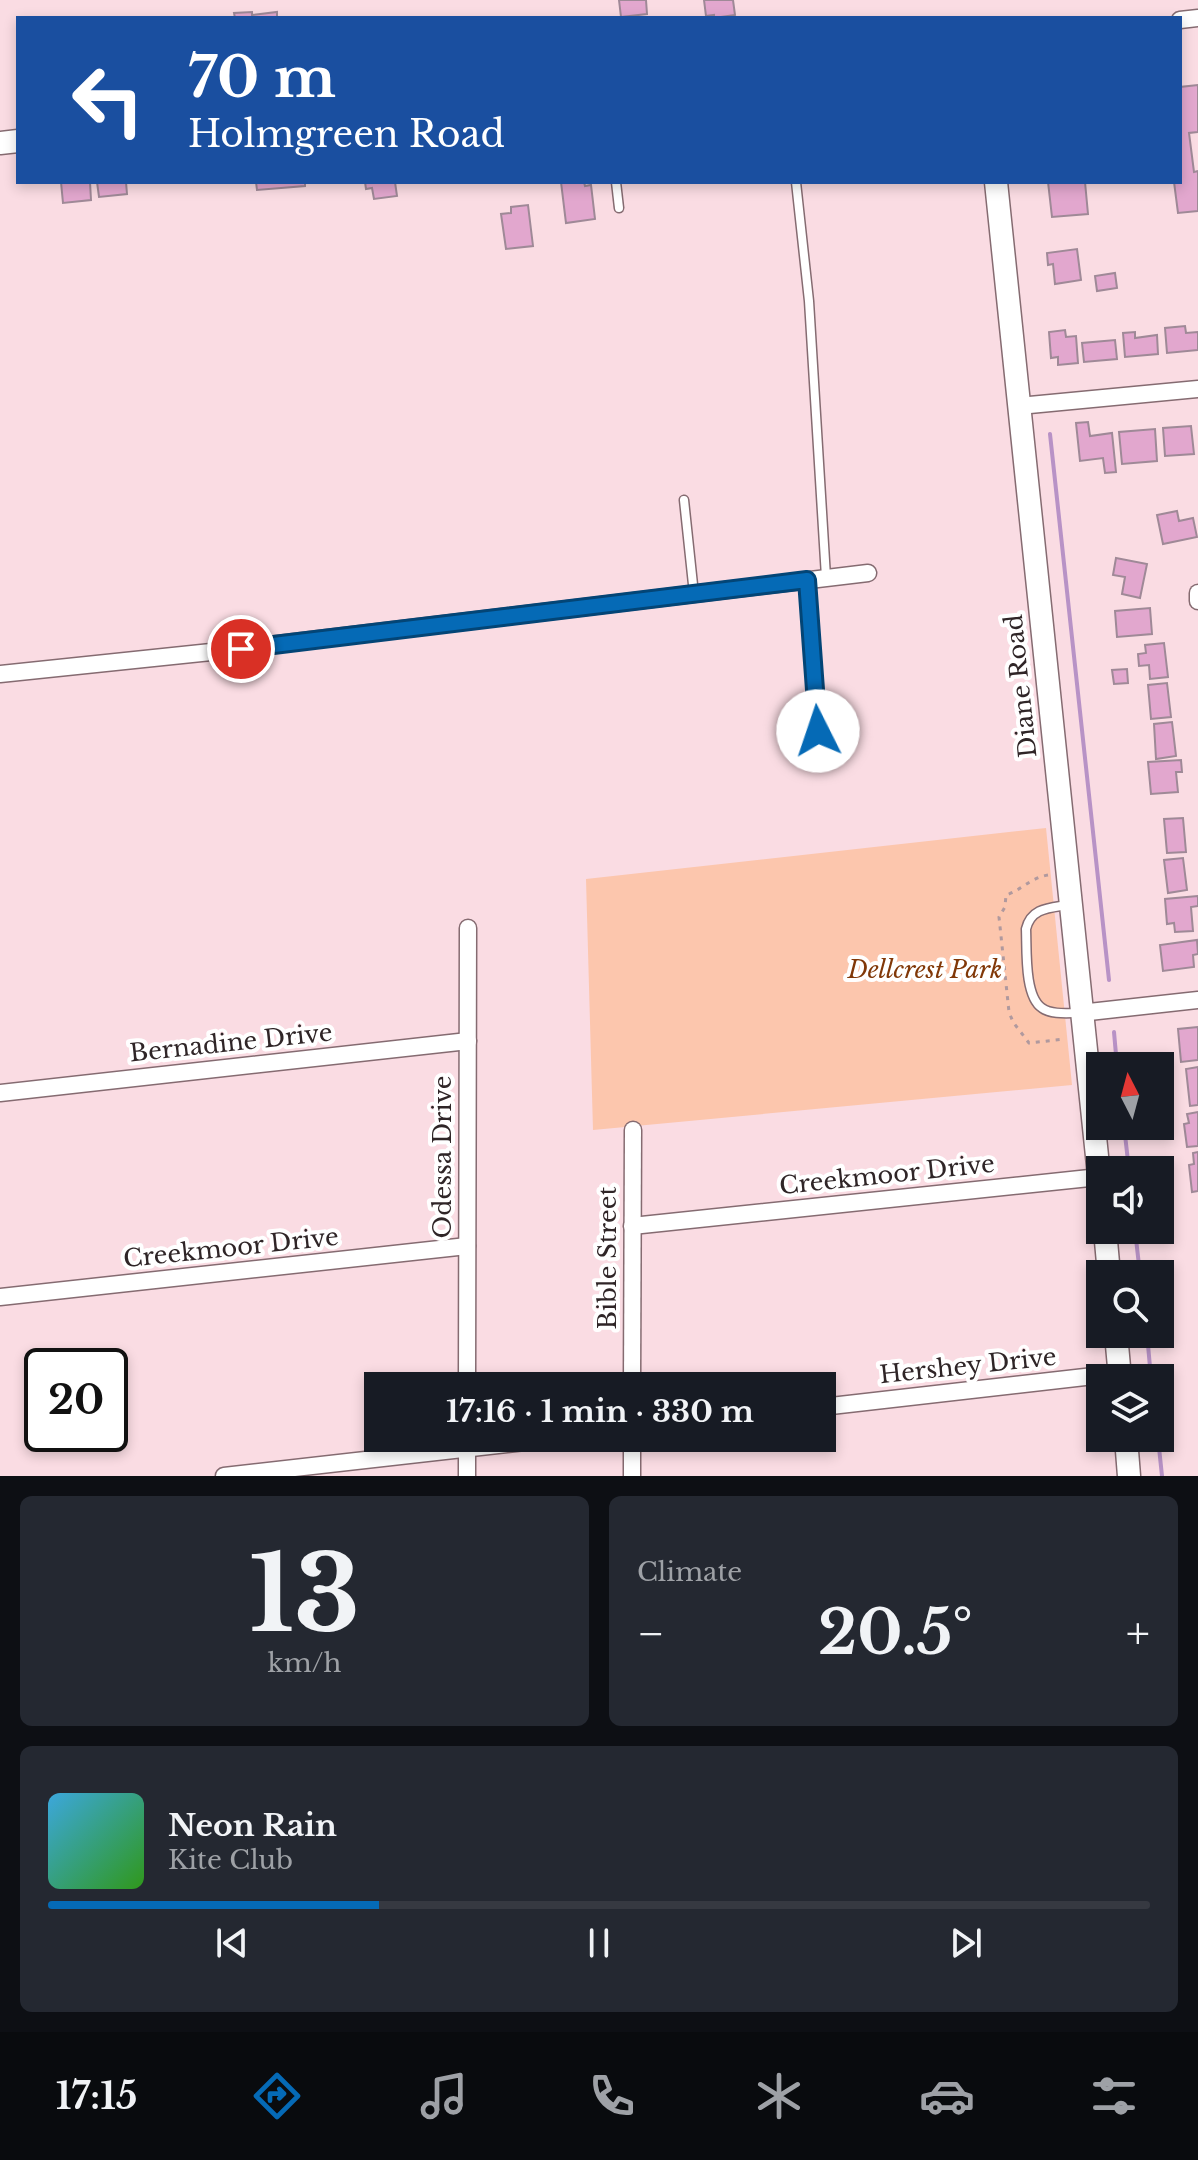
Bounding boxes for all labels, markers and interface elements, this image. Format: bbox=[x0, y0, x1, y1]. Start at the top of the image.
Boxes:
text: 70 m bbox=[188, 43, 336, 112]
icon: left bbox=[56, 48, 160, 152]
text: Holmgreen Road bbox=[188, 112, 505, 157]
street label: Diane Road bbox=[999, 613, 1042, 759]
pin bbox=[207, 615, 275, 683]
icon: arrive bbox=[219, 627, 263, 671]
position arrow bbox=[776, 689, 860, 773]
park label: Dellcrest Park bbox=[847, 955, 1002, 984]
street label: Bernadine Drive bbox=[128, 1017, 334, 1068]
north arrow bbox=[1086, 1052, 1174, 1140]
map controls bbox=[1086, 1052, 1174, 1452]
street label: Odessa Drive bbox=[428, 1076, 457, 1238]
street label: Creekmoor Drive bbox=[778, 1149, 996, 1200]
button: sound bbox=[1086, 1156, 1174, 1244]
street label: Bible Street bbox=[593, 1187, 622, 1329]
street label: Creekmoor Drive bbox=[122, 1222, 340, 1273]
button: search bbox=[1086, 1260, 1174, 1348]
street label: Hershey Drive bbox=[878, 1342, 1058, 1389]
speed limit sign: 20 bbox=[24, 1348, 128, 1452]
button: layers bbox=[1086, 1364, 1174, 1452]
text: 17:16 · 1 min · 330 m bbox=[446, 1393, 754, 1430]
text: 13 bbox=[249, 1530, 360, 1659]
text: Climate bbox=[637, 1556, 742, 1588]
text: 20.5° bbox=[818, 1596, 973, 1670]
text: − bbox=[637, 1606, 665, 1661]
text: + bbox=[1126, 1606, 1150, 1661]
text: km/h bbox=[268, 1647, 341, 1679]
text: Neon Rain bbox=[168, 1807, 337, 1844]
text: Kite Club bbox=[168, 1844, 293, 1876]
icon: previous bbox=[210, 1921, 254, 1965]
icon: pause bbox=[577, 1921, 621, 1965]
icon: next bbox=[944, 1921, 988, 1965]
icon: directions bbox=[249, 2068, 305, 2124]
icon: music bbox=[416, 2068, 472, 2124]
icon: phone bbox=[584, 2068, 640, 2124]
icon: climate bbox=[751, 2068, 807, 2124]
icon: car bbox=[919, 2068, 975, 2124]
icon: filters bbox=[1086, 2068, 1142, 2124]
text: 17:15 bbox=[56, 2074, 137, 2119]

